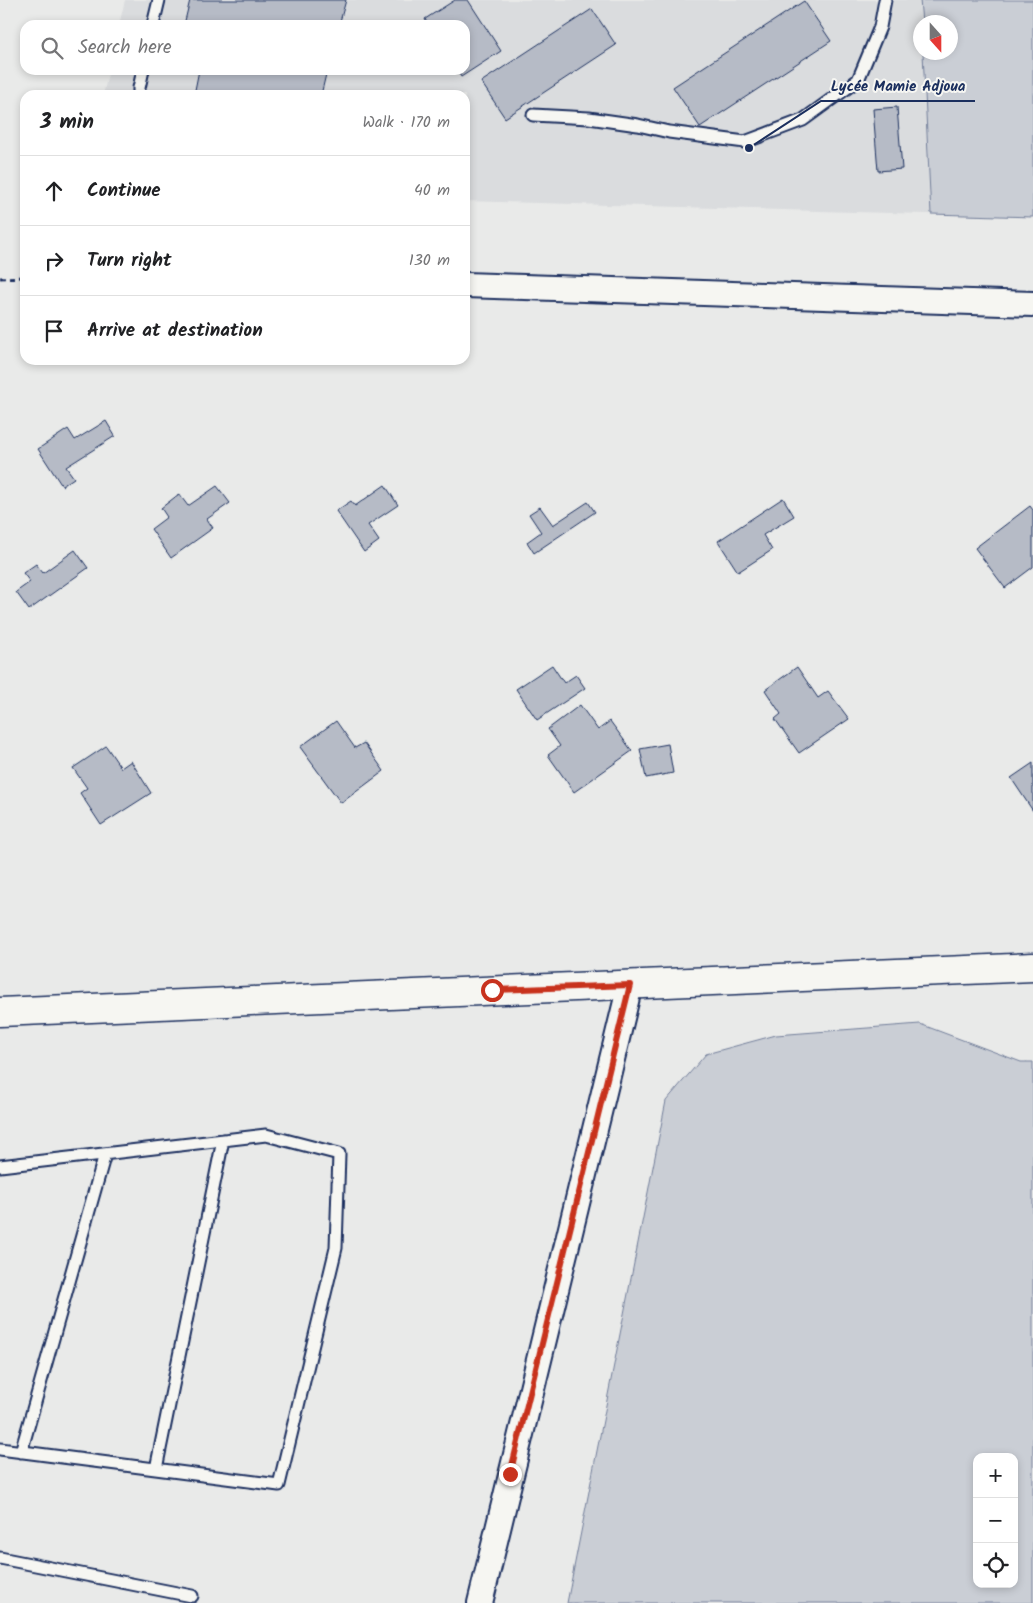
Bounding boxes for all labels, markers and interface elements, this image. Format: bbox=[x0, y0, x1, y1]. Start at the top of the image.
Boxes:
north arrow bbox=[913, 15, 958, 60]
search box bbox=[20, 20, 470, 75]
text: Search here bbox=[78, 33, 172, 63]
icon: search bbox=[38, 34, 66, 62]
callout: Lycée Mamie Adjoua bbox=[821, 71, 975, 101]
text: Lycée Mamie Adjoua bbox=[831, 75, 966, 99]
text: 3 min bbox=[40, 106, 94, 139]
text: Walk · 170 m bbox=[362, 110, 450, 135]
text: Continue bbox=[87, 176, 160, 206]
icon: ahead bbox=[40, 177, 68, 205]
text: 40 m bbox=[414, 178, 450, 203]
text: Turn right bbox=[87, 246, 172, 276]
icon: right bbox=[40, 247, 68, 275]
text: 130 m bbox=[409, 248, 450, 273]
text: Arrive at destination bbox=[87, 316, 263, 346]
icon: arrive bbox=[40, 317, 68, 345]
route start bbox=[481, 979, 504, 1002]
map controls bbox=[973, 1453, 1018, 1588]
button: + bbox=[973, 1453, 1018, 1498]
route end bbox=[499, 1463, 522, 1486]
button: − bbox=[973, 1498, 1018, 1543]
button: locate bbox=[973, 1543, 1018, 1588]

